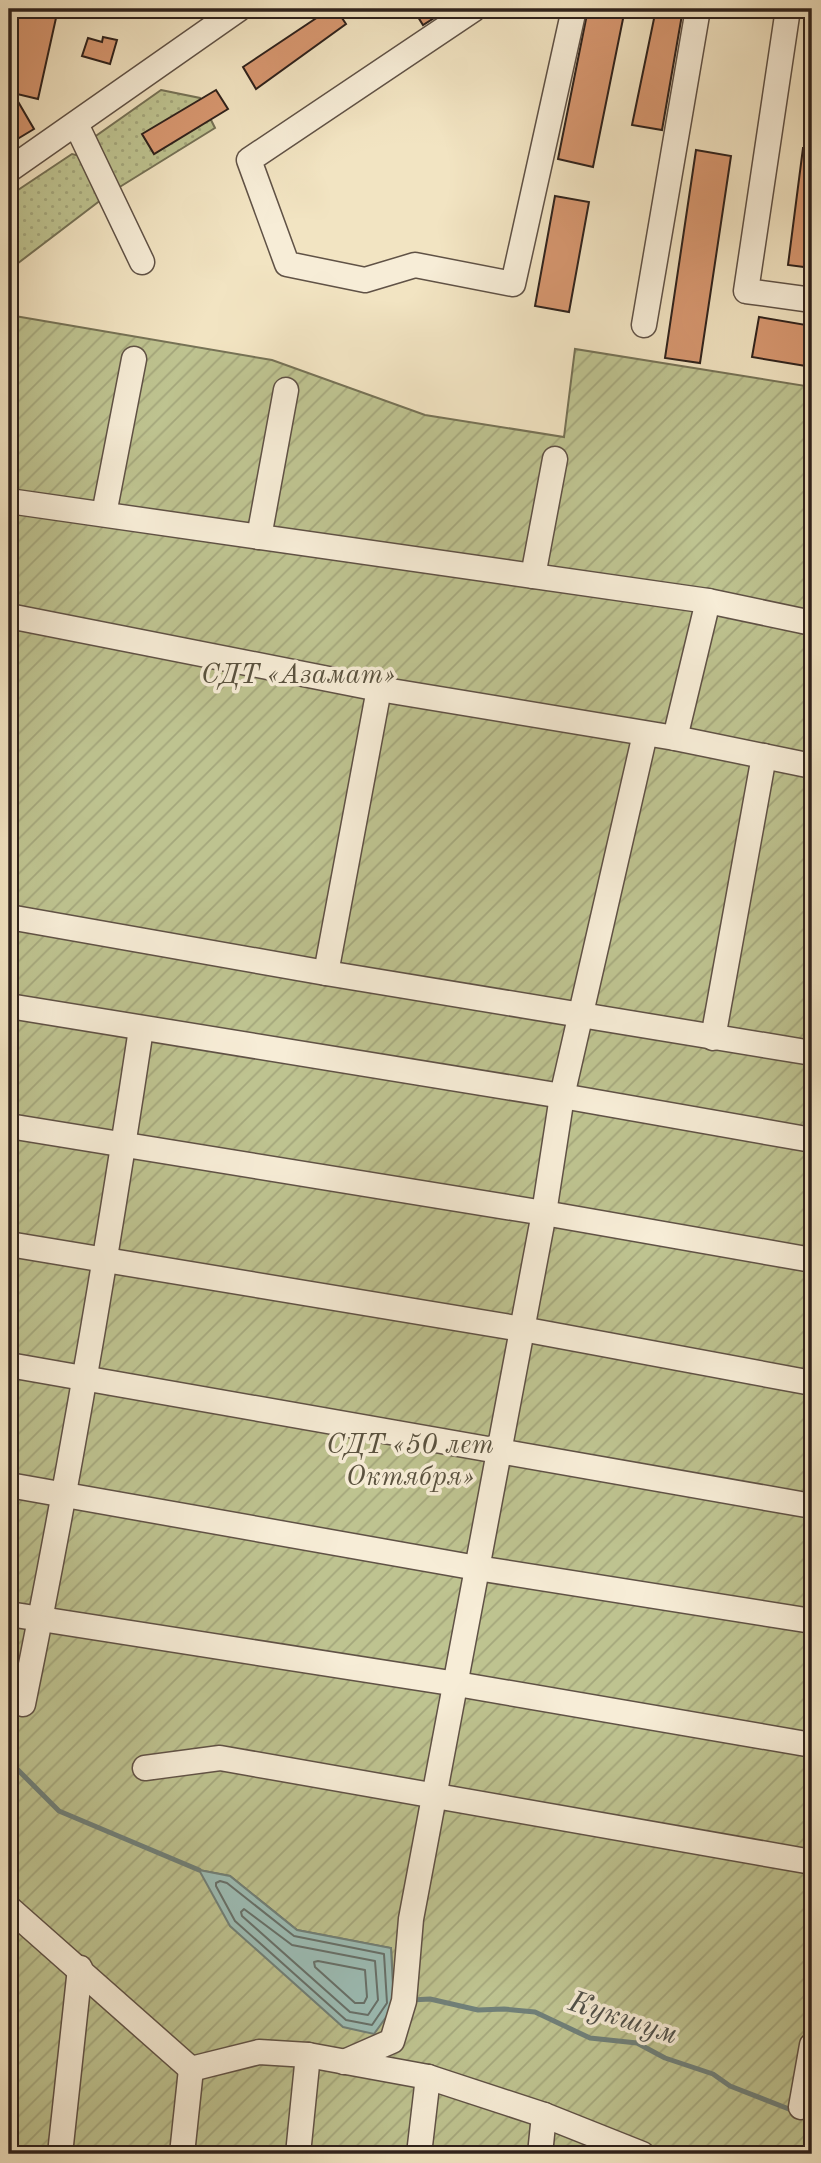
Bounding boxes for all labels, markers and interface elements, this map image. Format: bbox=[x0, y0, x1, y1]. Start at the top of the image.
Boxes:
park label: СДТ «Азамат» bbox=[201, 662, 395, 690]
park label: СДТ «50 лет Октября» bbox=[326, 1432, 494, 1492]
water label: Кукшум bbox=[564, 1987, 681, 2051]

